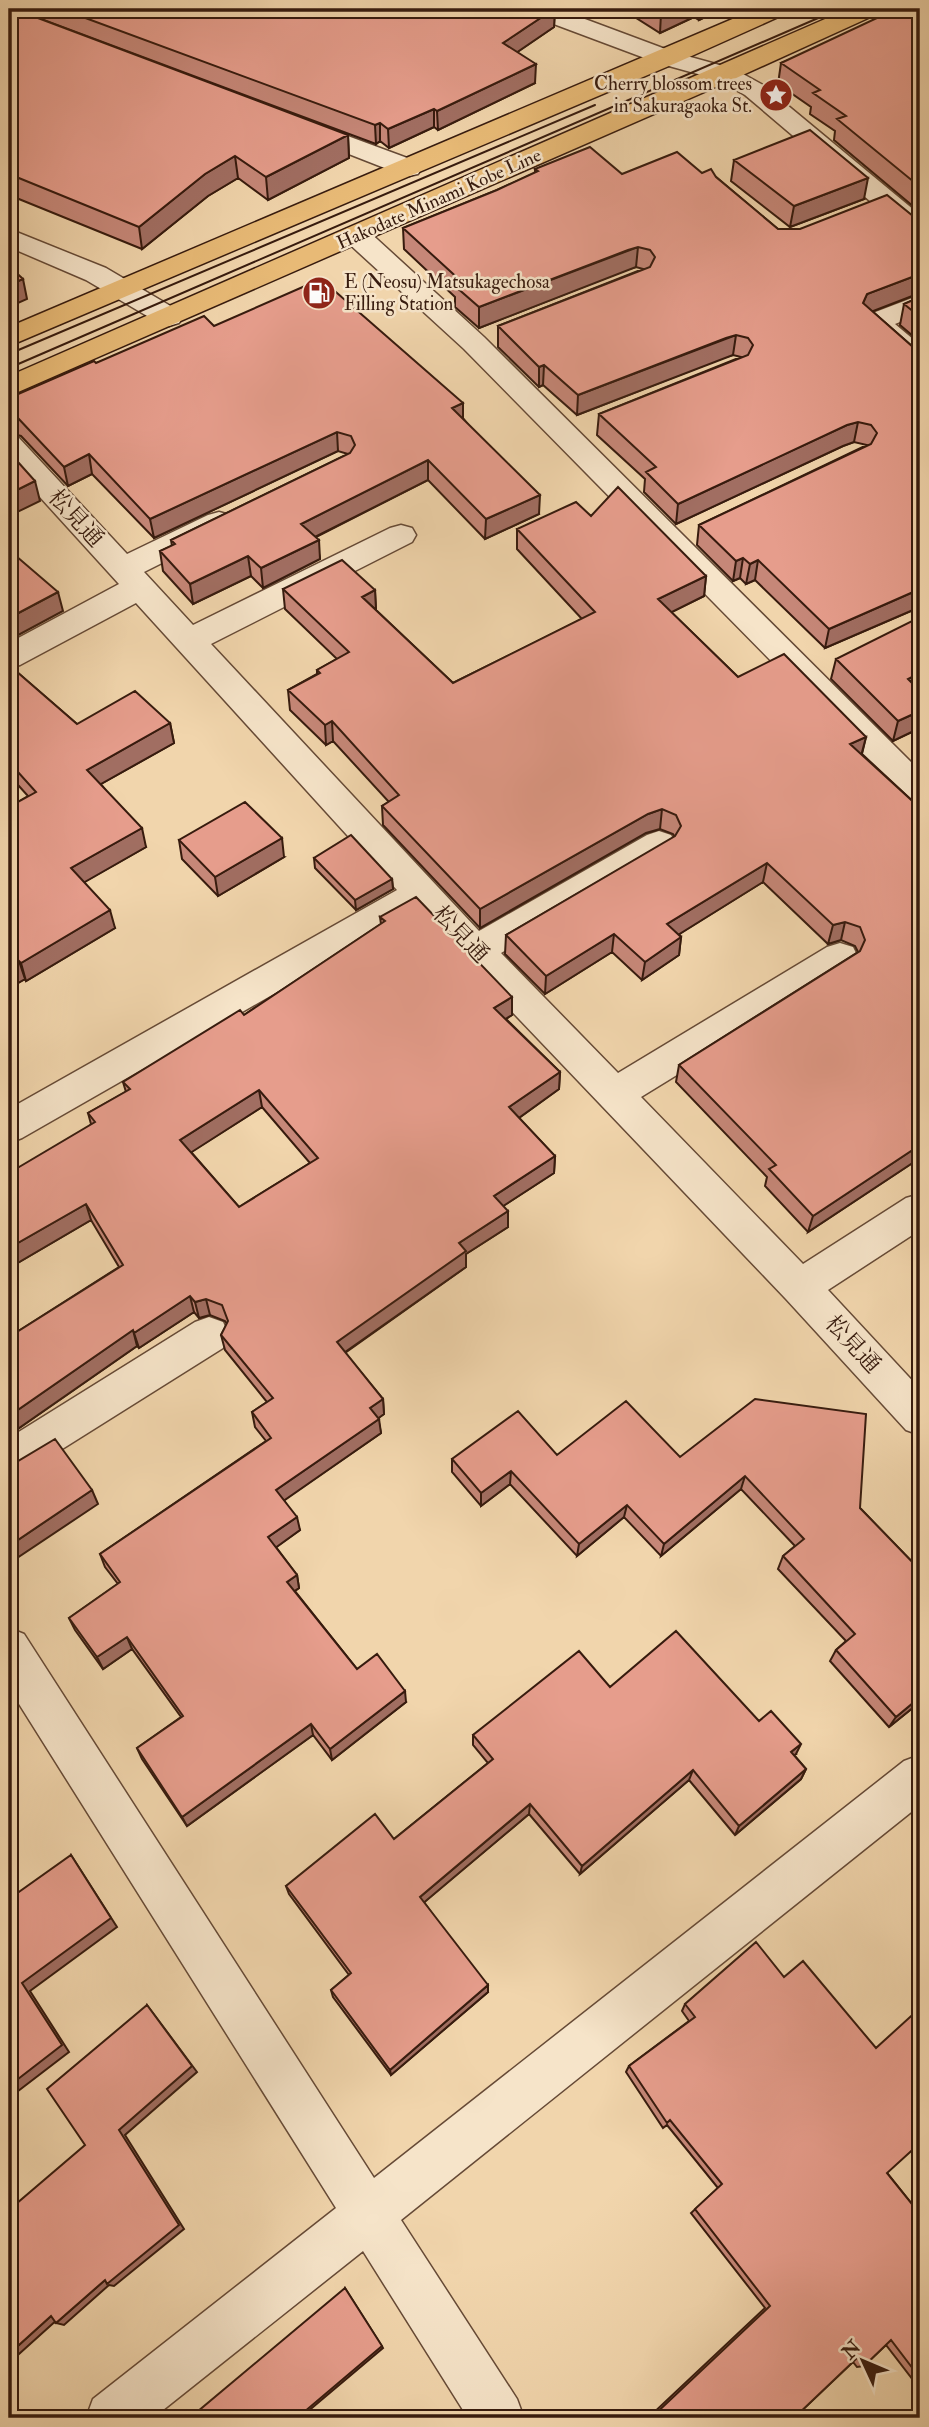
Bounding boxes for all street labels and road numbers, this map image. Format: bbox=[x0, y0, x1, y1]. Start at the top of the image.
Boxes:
street label: Hakodate Minami Kobe Line bbox=[333, 143, 545, 255]
street label: 松見通 bbox=[42, 483, 110, 553]
street label: 松見通 bbox=[427, 899, 495, 969]
street label: 松見通 bbox=[819, 1309, 887, 1379]

